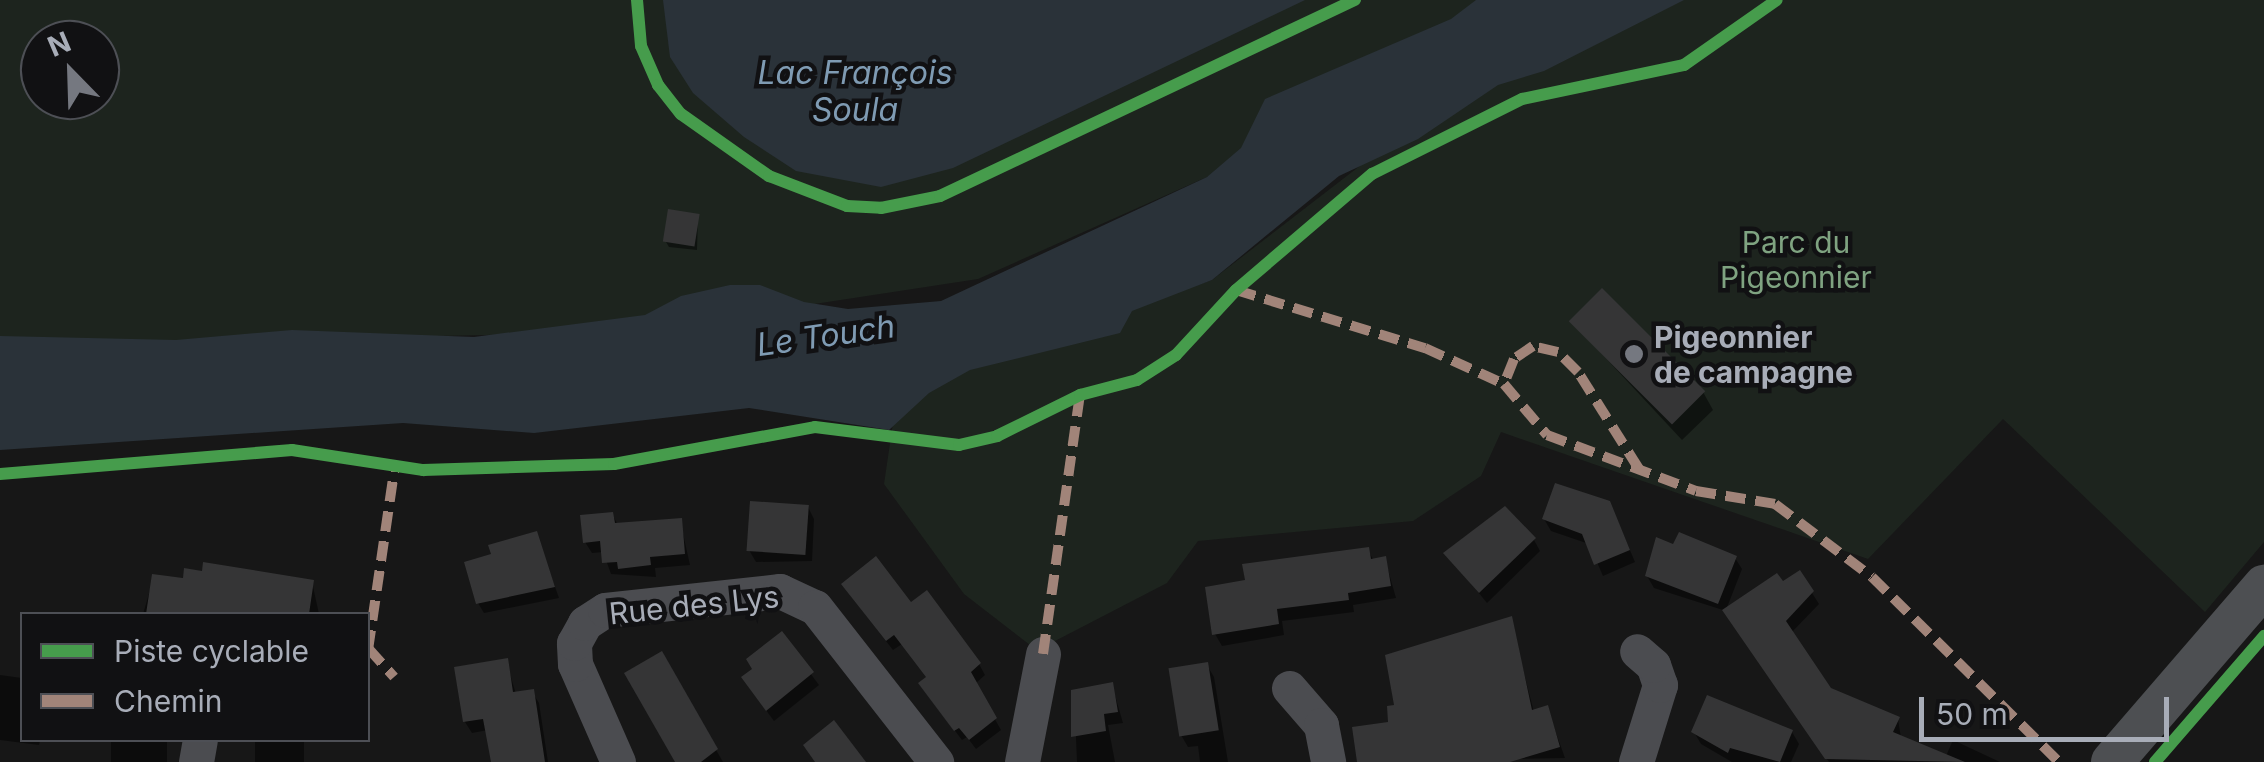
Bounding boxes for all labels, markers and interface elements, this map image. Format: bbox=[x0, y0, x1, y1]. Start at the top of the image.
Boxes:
north arrow bbox=[20, 20, 120, 120]
text: N bbox=[43, 24, 76, 64]
water label: Lac François Soula bbox=[757, 55, 953, 130]
park label: Parc du Pigeonnier bbox=[1720, 224, 1872, 294]
water label: Le Touch bbox=[754, 307, 898, 365]
place label: Pigeonnier de campagne bbox=[1654, 319, 1853, 390]
marker: Pigeonnier de campagne bbox=[1623, 343, 1645, 365]
street label: Rue des Lys bbox=[607, 578, 781, 632]
legend bbox=[20, 612, 370, 742]
text: Piste cyclable bbox=[114, 633, 309, 669]
scale bar bbox=[1924, 677, 2174, 739]
text: Chemin bbox=[114, 683, 222, 719]
text: 50 m bbox=[1936, 696, 2008, 732]

